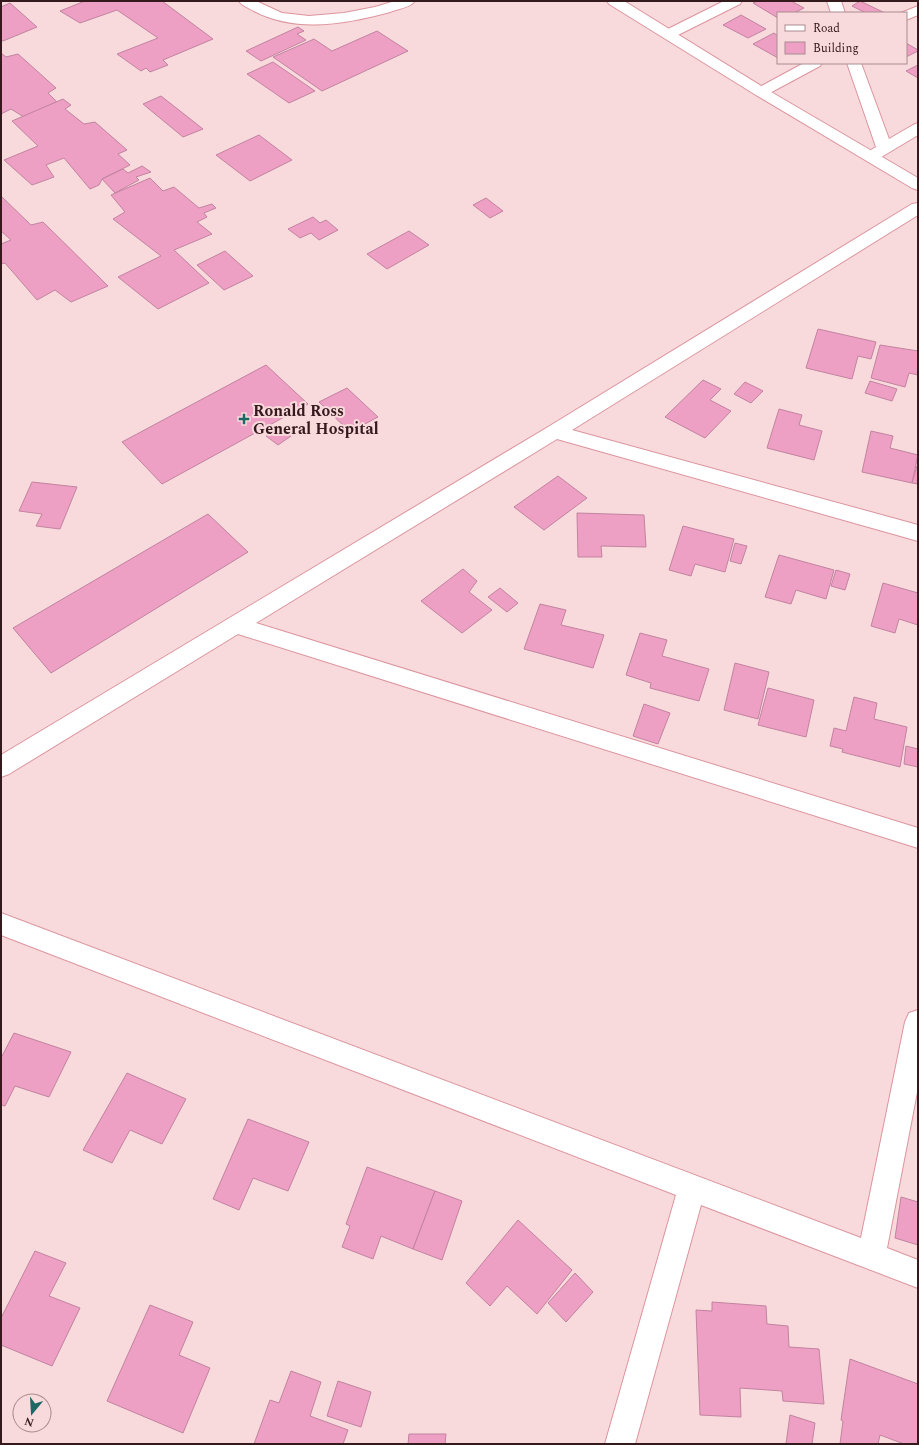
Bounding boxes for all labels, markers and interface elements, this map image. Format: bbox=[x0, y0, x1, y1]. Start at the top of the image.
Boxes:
legend bbox=[777, 12, 907, 64]
text: Road bbox=[813, 19, 840, 38]
text: Building bbox=[813, 39, 859, 58]
place label: Ronald Ross General Hospital bbox=[253, 399, 379, 441]
marker: Ronald Ross General Hospital bbox=[238, 413, 250, 425]
north arrow bbox=[12, 1393, 52, 1433]
text: N bbox=[22, 1413, 36, 1432]

